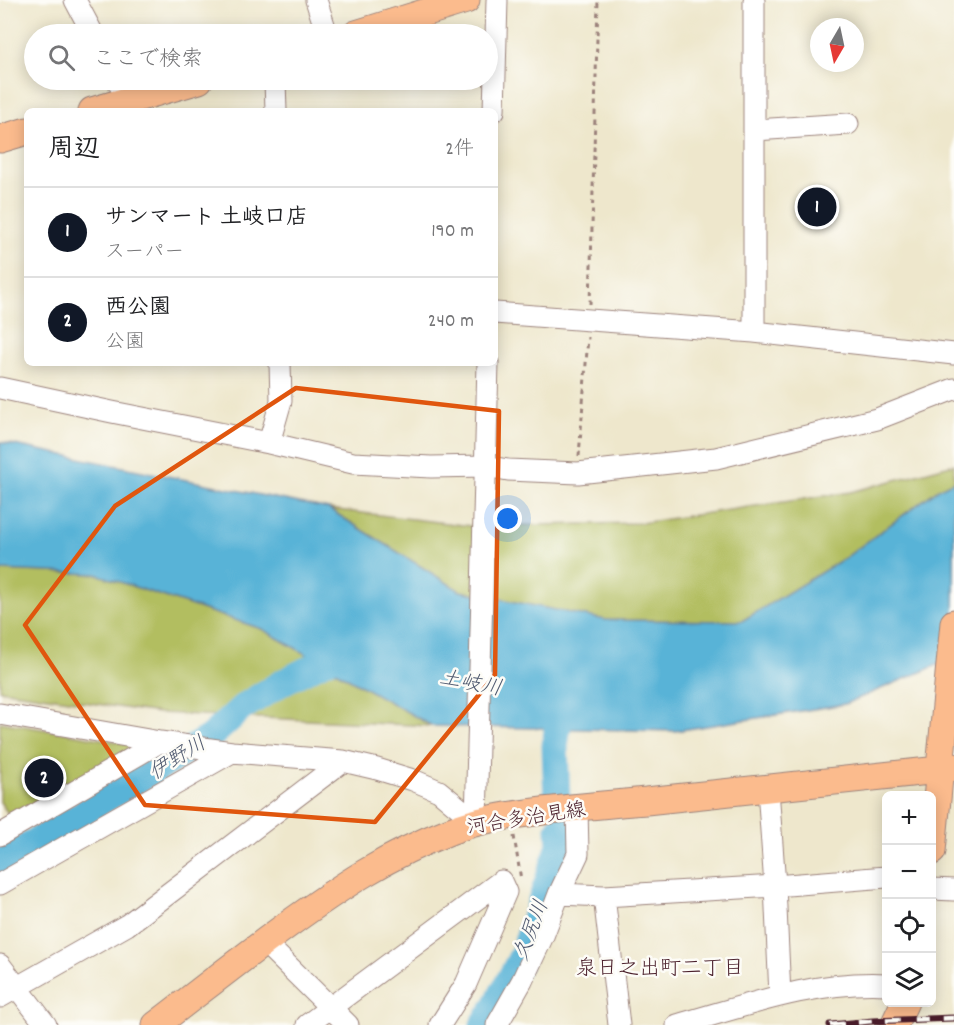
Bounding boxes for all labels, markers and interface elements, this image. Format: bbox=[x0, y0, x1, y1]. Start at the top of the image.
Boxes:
north arrow bbox=[810, 18, 864, 72]
search box bbox=[24, 24, 498, 90]
icon: search bbox=[45, 41, 78, 74]
text: ここで検索 bbox=[93, 45, 203, 76]
text: 周辺 bbox=[48, 132, 100, 169]
text: 2件 bbox=[445, 136, 474, 164]
pin: 1 bbox=[798, 184, 836, 230]
text: サンマート 土岐口店 bbox=[105, 203, 308, 234]
text: 1 bbox=[65, 218, 70, 246]
text: 190 m bbox=[431, 218, 474, 246]
text: スーパー bbox=[105, 239, 184, 267]
text: 西公園 bbox=[105, 293, 171, 324]
text: 2 bbox=[63, 308, 72, 336]
text: 240 m bbox=[428, 308, 474, 336]
text: 公園 bbox=[105, 329, 145, 357]
your location bbox=[493, 504, 522, 533]
water label: 土岐川 bbox=[437, 664, 504, 706]
water label: 伊野川 bbox=[144, 730, 213, 789]
pin: 2 bbox=[24, 756, 63, 800]
map controls bbox=[882, 791, 936, 1007]
button: + bbox=[882, 791, 936, 845]
street label: 河合多治見線 bbox=[465, 797, 588, 843]
button: − bbox=[882, 845, 936, 899]
water label: 久尻川 bbox=[508, 896, 558, 966]
button: locate bbox=[882, 899, 936, 953]
button: layers bbox=[882, 953, 936, 1007]
district label: 泉日之出町二丁目 bbox=[576, 955, 744, 985]

